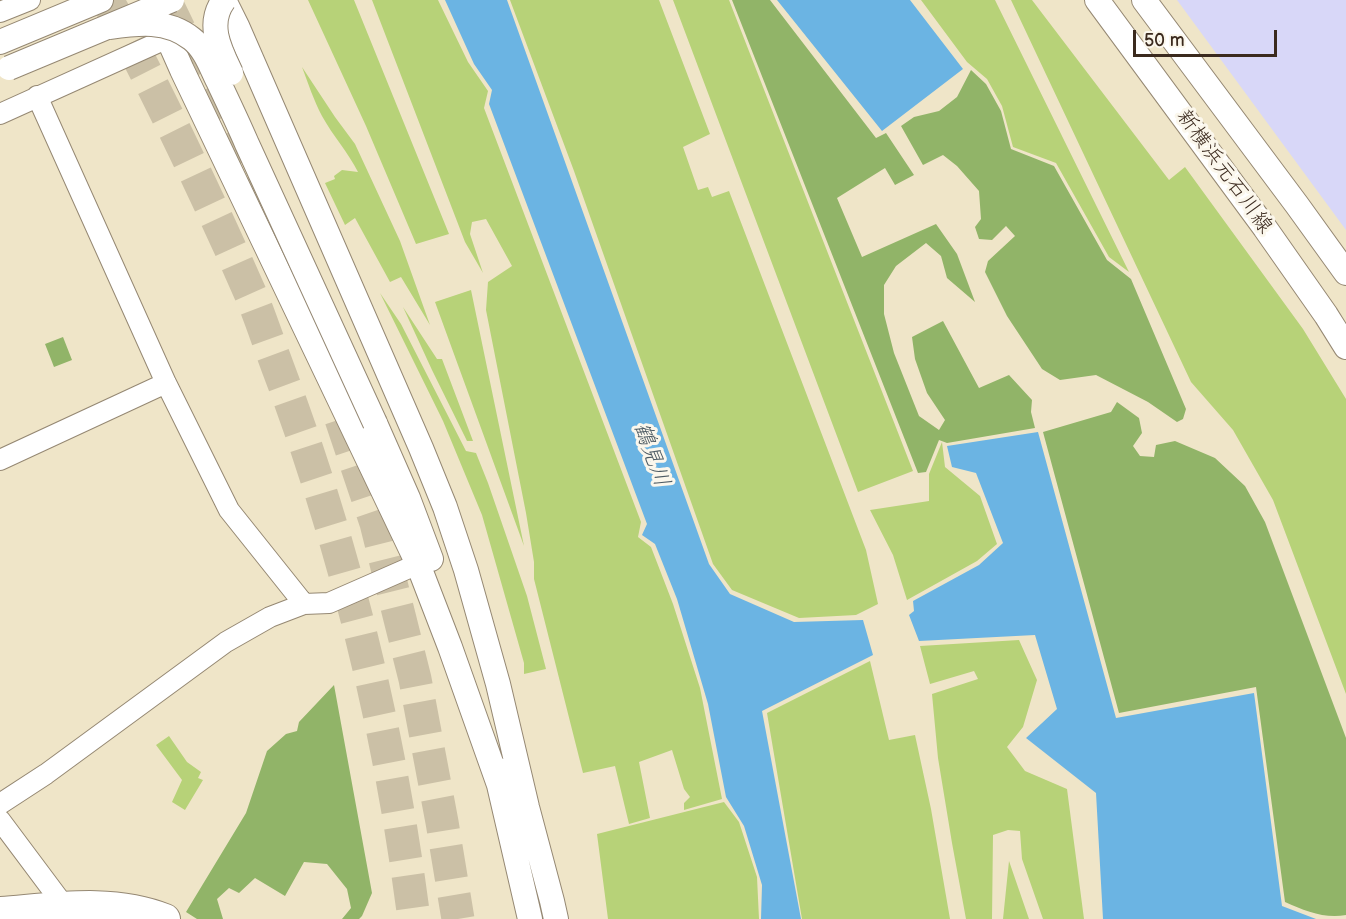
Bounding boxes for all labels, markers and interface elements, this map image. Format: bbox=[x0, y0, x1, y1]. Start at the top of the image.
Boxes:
scale bar bbox=[1136, 18, 1280, 56]
text: 50 m bbox=[1144, 30, 1185, 51]
street label: 新横浜元石川線 bbox=[1171, 105, 1277, 239]
water label: 鶴見川 bbox=[627, 419, 675, 491]

